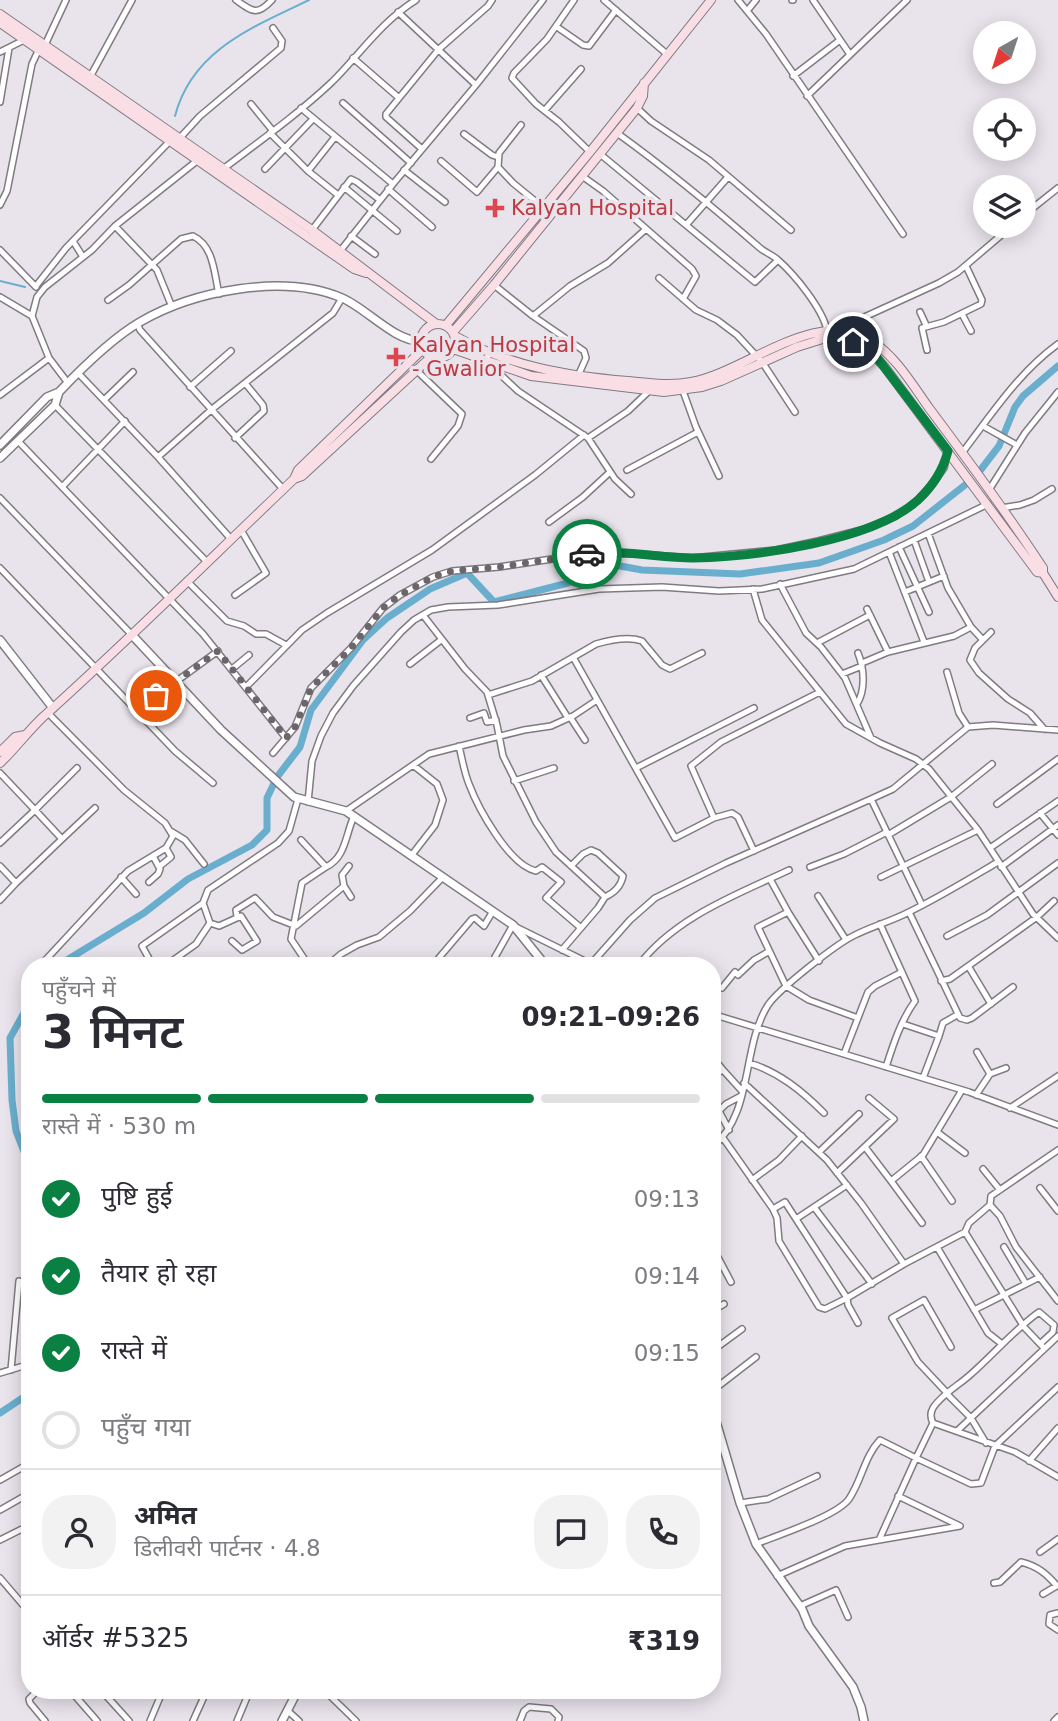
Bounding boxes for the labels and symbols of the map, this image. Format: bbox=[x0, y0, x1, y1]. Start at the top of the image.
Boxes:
north arrow bbox=[973, 21, 1036, 84]
place label: Kalyan Hospital bbox=[511, 196, 674, 220]
marker: Kalyan Hospital bbox=[485, 198, 505, 218]
pin bbox=[823, 312, 883, 372]
place label: Kalyan Hospital - Gwalior bbox=[412, 333, 575, 381]
marker: Kalyan Hospital - Gwalior bbox=[386, 347, 406, 367]
courier bbox=[552, 519, 622, 589]
pin bbox=[126, 666, 186, 726]

